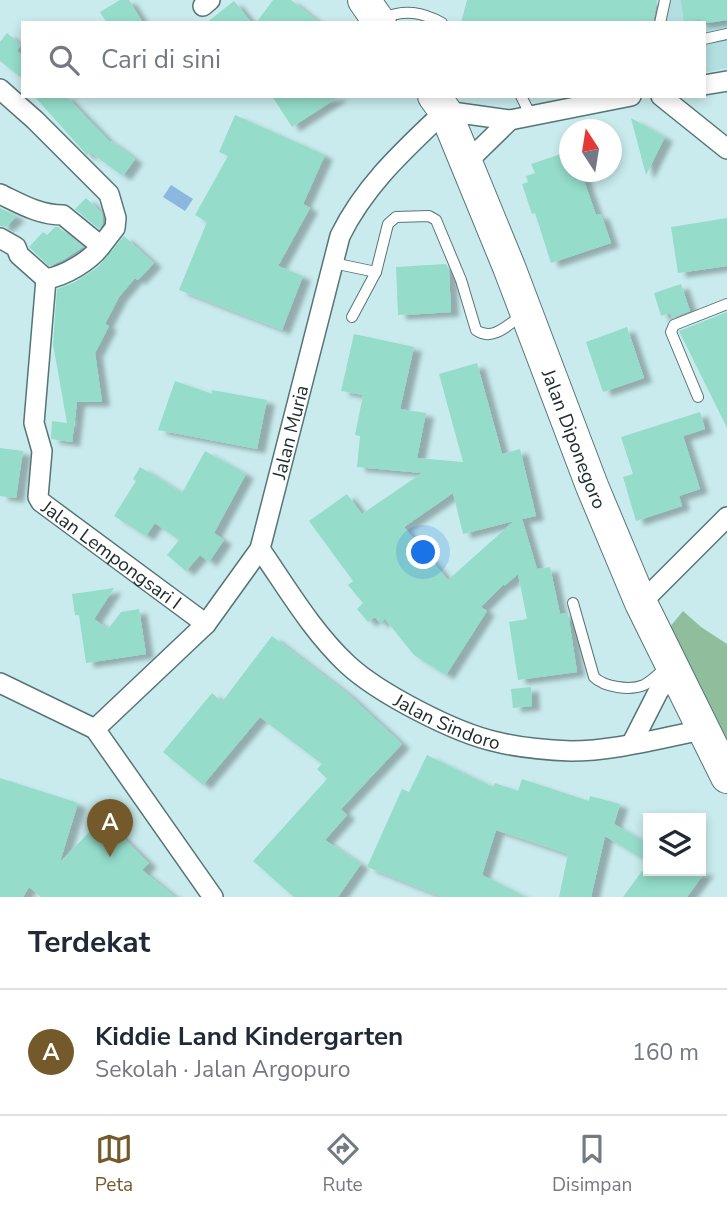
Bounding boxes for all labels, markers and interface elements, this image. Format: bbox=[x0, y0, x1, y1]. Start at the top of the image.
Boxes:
search box bbox=[21, 21, 706, 98]
icon: search bbox=[45, 41, 83, 79]
text: Cari di sini bbox=[101, 42, 221, 77]
north arrow bbox=[559, 119, 622, 182]
street label: Jalan Diponegoro bbox=[535, 365, 612, 513]
street label: Jalan Muria bbox=[266, 383, 315, 483]
street label: Jalan Lempongsari I bbox=[35, 494, 186, 615]
your location bbox=[406, 535, 440, 569]
street label: Jalan Sindoro bbox=[388, 687, 503, 756]
pin: A bbox=[87, 799, 133, 857]
map controls bbox=[643, 813, 706, 876]
button: layers bbox=[643, 813, 706, 876]
text: Terdekat bbox=[28, 922, 150, 963]
text: Kiddie Land Kindergarten bbox=[95, 1019, 403, 1054]
text: A bbox=[42, 1037, 60, 1068]
text: 160 m bbox=[632, 1037, 699, 1068]
text: Sekolah · Jalan Argopuro bbox=[95, 1054, 350, 1085]
tab: Peta bbox=[95, 1130, 133, 1198]
tab: Rute bbox=[323, 1130, 363, 1198]
tab: Disimpan bbox=[552, 1130, 632, 1198]

